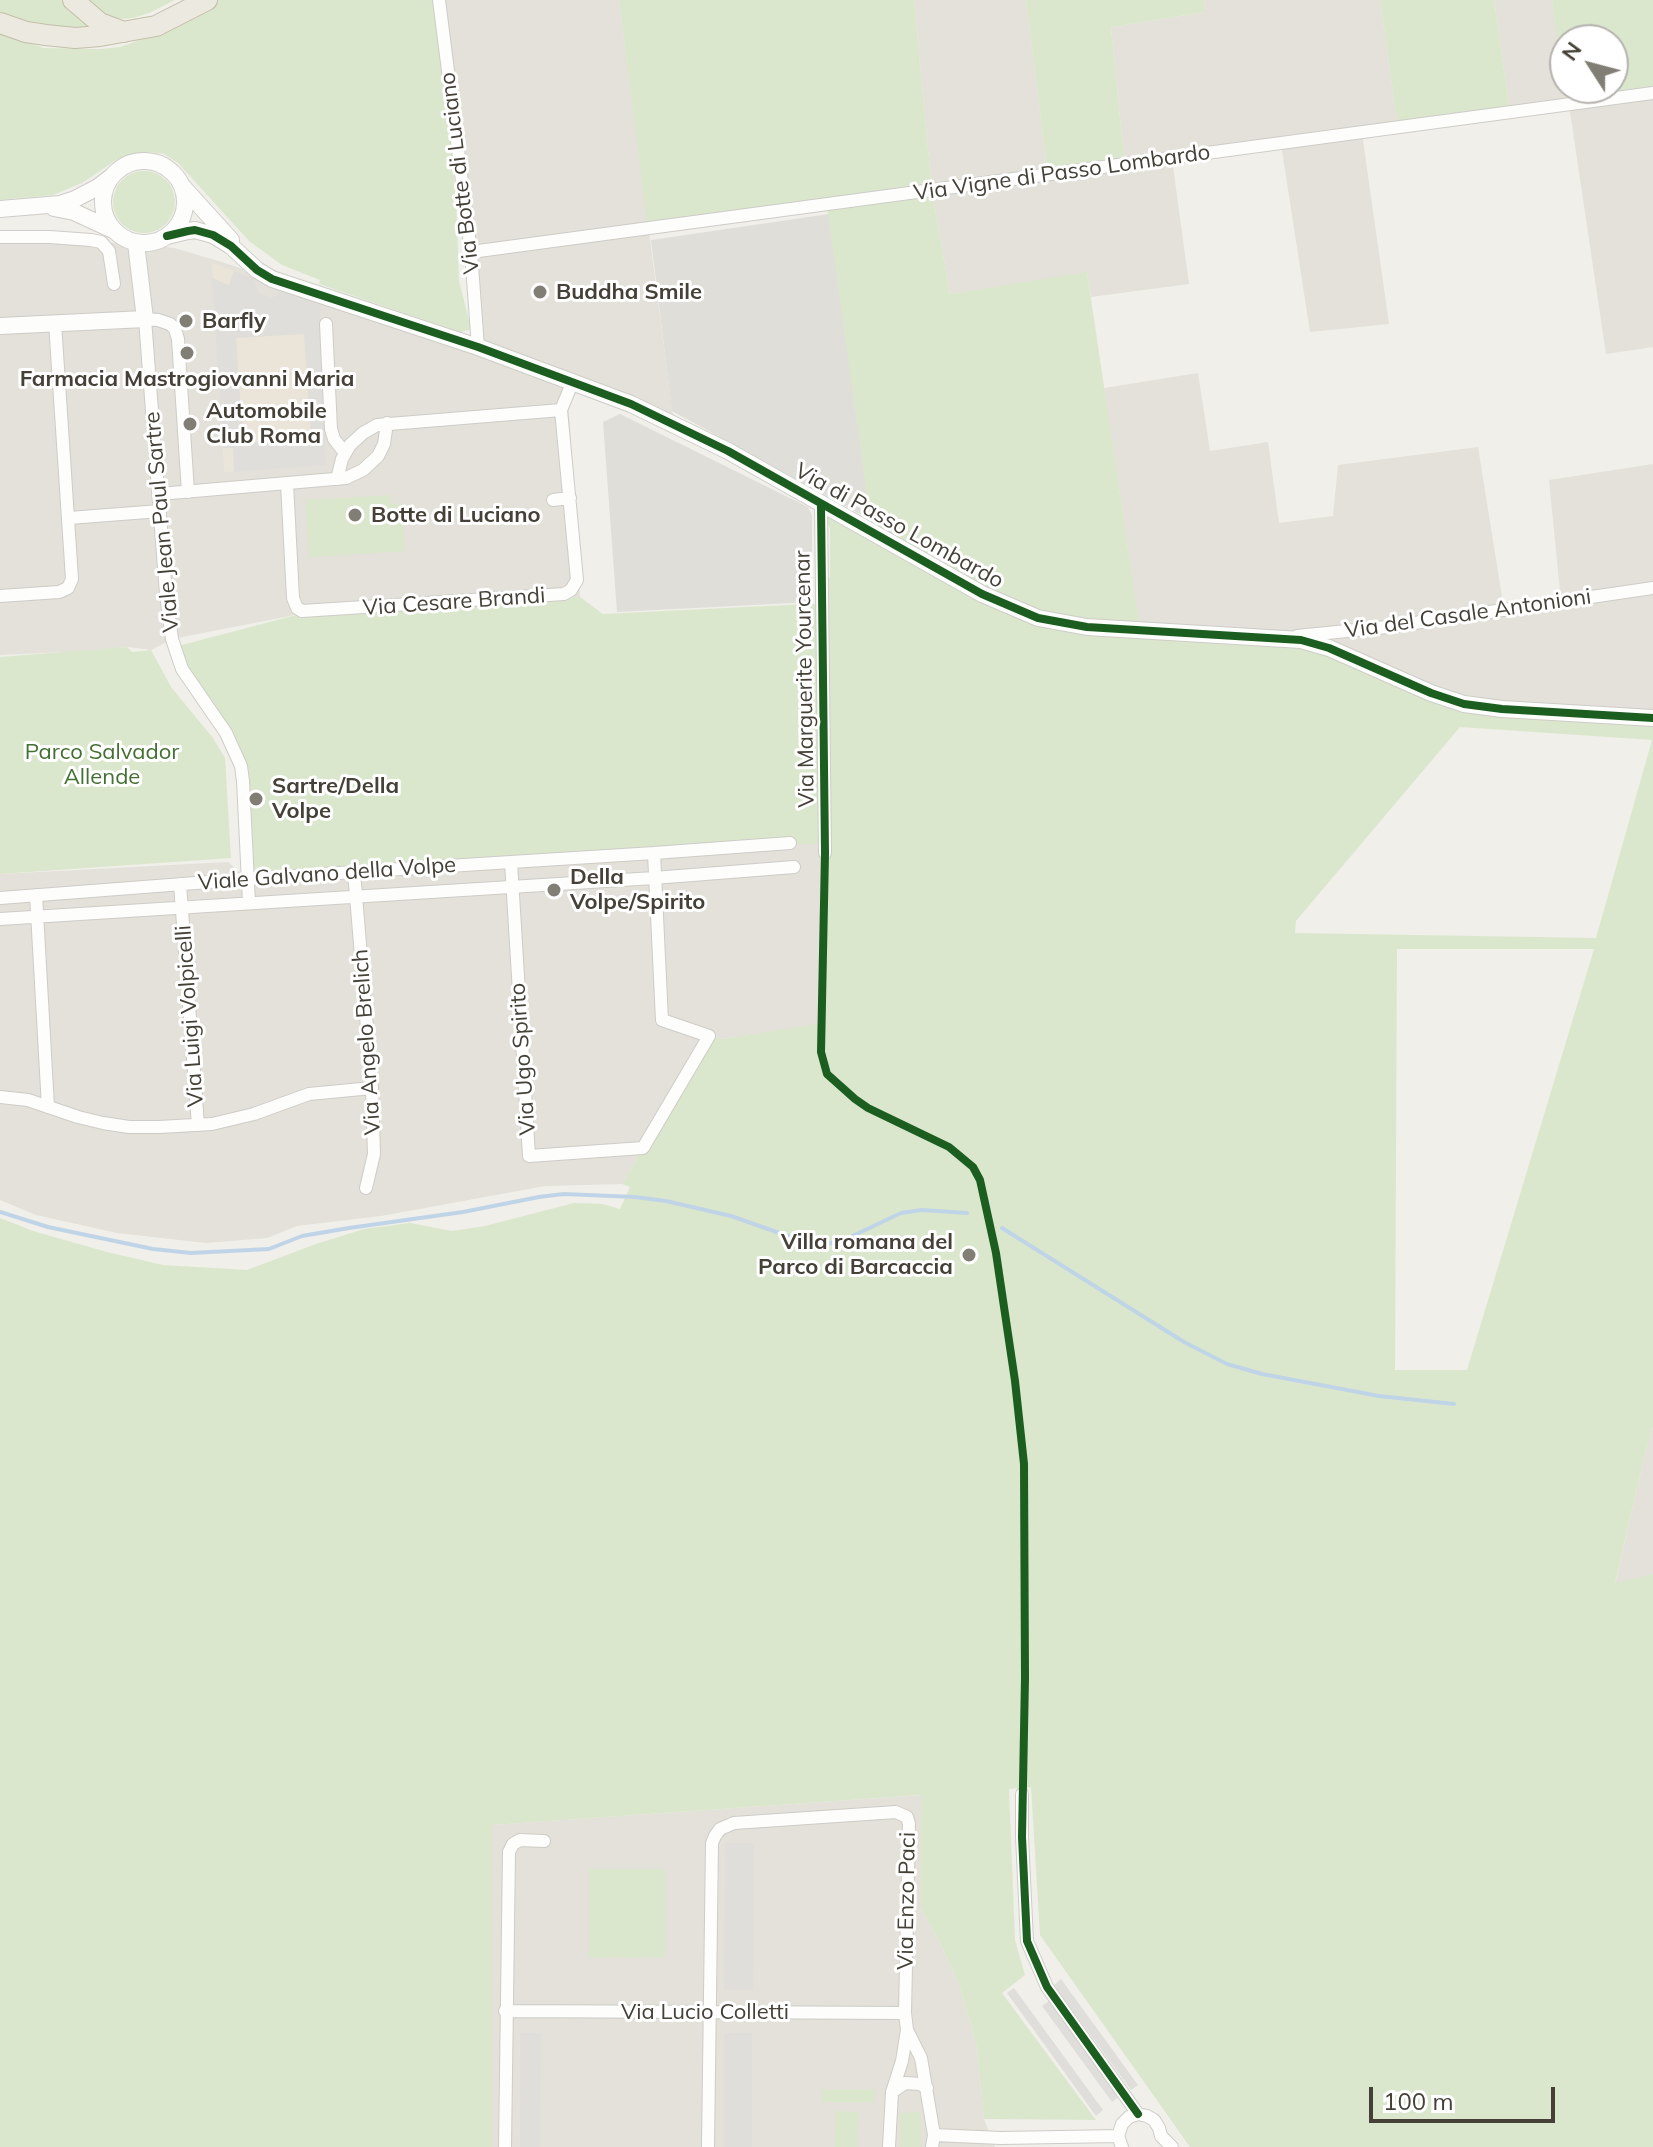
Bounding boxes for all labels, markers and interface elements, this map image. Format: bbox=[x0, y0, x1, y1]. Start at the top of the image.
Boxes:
north arrow bbox=[1549, 24, 1629, 104]
text: N bbox=[1555, 36, 1587, 66]
street label: Via Botte di Luciano bbox=[435, 71, 485, 275]
street label: Via Vigne di Passo Lombardo bbox=[912, 139, 1212, 207]
place label: Buddha Smile bbox=[556, 279, 702, 305]
marker: Buddha Smile bbox=[531, 283, 549, 301]
place label: Barfly bbox=[202, 308, 266, 334]
marker: Barfly bbox=[177, 312, 195, 330]
marker: Farmacia Mastrogiovanni Maria bbox=[178, 344, 196, 362]
place label: Farmacia Mastrogiovanni Maria bbox=[20, 366, 354, 392]
place label: Automobile Club Roma bbox=[206, 398, 327, 450]
street label: Viale Jean Paul Sartre bbox=[139, 411, 185, 633]
marker: Automobile Club Roma bbox=[181, 415, 199, 433]
street label: Via di Passo Lombardo bbox=[790, 458, 1008, 594]
place label: Botte di Luciano bbox=[371, 502, 541, 528]
marker: Botte di Luciano bbox=[346, 506, 364, 524]
street label: Via Marguerite Yourcenar bbox=[790, 550, 820, 808]
street label: Via Cesare Brandi bbox=[362, 582, 546, 622]
street label: Via del Casale Antonioni bbox=[1343, 584, 1593, 644]
park label: Parco Salvador Allende bbox=[25, 739, 179, 790]
place label: Sartre/Della Volpe bbox=[272, 773, 399, 824]
marker: Sartre/Della Volpe bbox=[247, 790, 265, 808]
street label: Viale Galvano della Volpe bbox=[197, 852, 457, 896]
place label: Della Volpe/Spirito bbox=[570, 864, 705, 916]
marker: Della Volpe/Spirito bbox=[545, 881, 563, 899]
street label: Via Luigi Volpicelli bbox=[170, 924, 210, 1108]
street label: Via Angelo Brelich bbox=[347, 948, 387, 1136]
street label: Via Ugo Spirito bbox=[505, 982, 541, 1136]
place label: Villa romana del Parco di Barcaccia bbox=[758, 1229, 953, 1280]
marker: Villa romana del Parco di Barcaccia bbox=[960, 1246, 978, 1264]
street label: Via Enzo Paci bbox=[893, 1832, 921, 1970]
street label: Via Lucio Colletti bbox=[621, 1999, 789, 2025]
scale bar bbox=[1373, 2071, 1559, 2121]
text: 100 m bbox=[1383, 2086, 1454, 2116]

